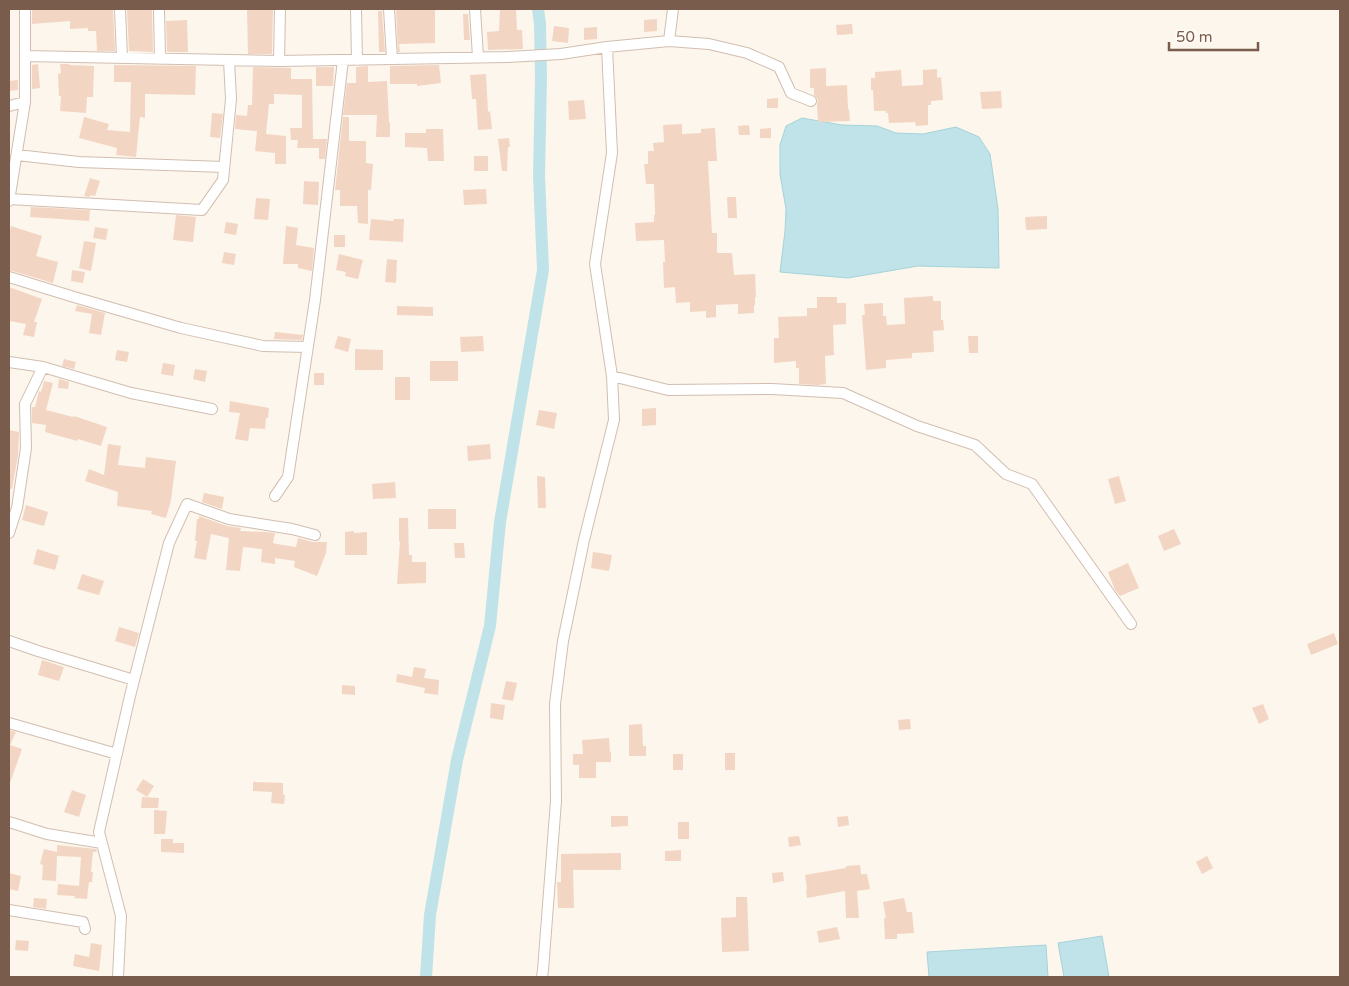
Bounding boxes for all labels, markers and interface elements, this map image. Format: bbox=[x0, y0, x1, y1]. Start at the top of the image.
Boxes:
scale bar bbox=[1169, 20, 1258, 52]
text: 50 m bbox=[1176, 28, 1213, 46]

